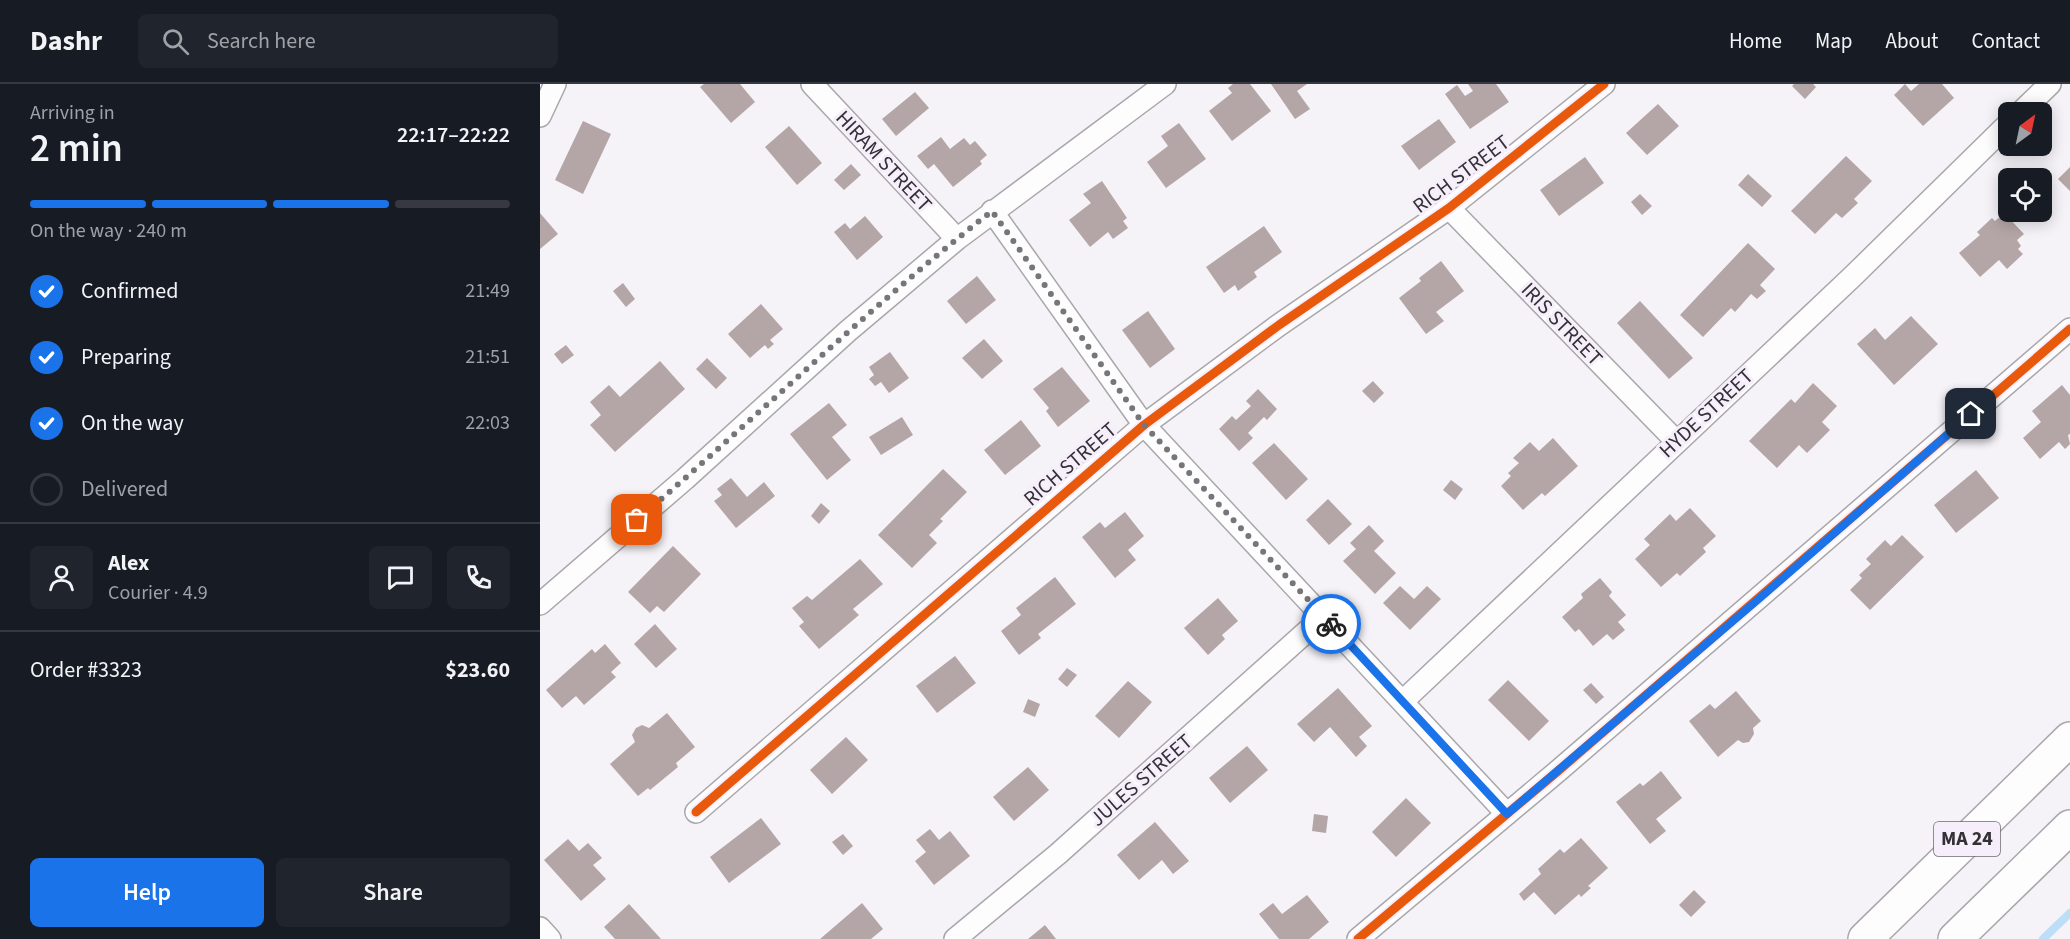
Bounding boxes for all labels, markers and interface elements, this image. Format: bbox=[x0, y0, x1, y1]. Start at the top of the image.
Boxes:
search box bbox=[138, 14, 558, 68]
text: Dashr bbox=[30, 21, 102, 61]
icon: search bbox=[159, 25, 192, 58]
text: Search here bbox=[207, 25, 316, 57]
text: Home bbox=[1729, 26, 1782, 56]
text: Map bbox=[1815, 26, 1853, 56]
text: About bbox=[1886, 26, 1938, 56]
text: Contact bbox=[1971, 26, 2040, 56]
text: Arriving in bbox=[30, 99, 115, 127]
north arrow bbox=[1998, 102, 2052, 156]
map controls bbox=[1998, 102, 2052, 222]
street label: HIRAM STREET bbox=[829, 103, 939, 219]
text: 22:17–22:22 bbox=[397, 119, 510, 151]
text: 2 min bbox=[30, 121, 123, 177]
street label: RICH STREET bbox=[1406, 127, 1516, 221]
button: locate bbox=[1998, 168, 2052, 222]
text: On the way · 240 m bbox=[30, 217, 187, 245]
icon: check bbox=[30, 275, 63, 308]
text: Confirmed bbox=[81, 275, 178, 307]
street label: IRIS STREET bbox=[1514, 276, 1610, 372]
text: 21:49 bbox=[465, 277, 510, 305]
icon: check bbox=[30, 341, 63, 374]
text: Preparing bbox=[81, 341, 171, 373]
text: 21:51 bbox=[465, 343, 510, 371]
street label: HYDE STREET bbox=[1652, 361, 1760, 465]
pin bbox=[1945, 388, 1996, 439]
icon: home bbox=[1954, 397, 1987, 430]
icon: check bbox=[30, 407, 63, 440]
text: On the way bbox=[81, 407, 184, 439]
text: 22:03 bbox=[465, 409, 510, 437]
street label: RICH STREET bbox=[1017, 415, 1123, 513]
text: Delivered bbox=[81, 473, 168, 505]
pin bbox=[611, 494, 662, 545]
icon: bag bbox=[620, 503, 653, 536]
button: person bbox=[30, 546, 93, 609]
button: chat bbox=[369, 546, 432, 609]
button: phone bbox=[447, 546, 510, 609]
text: Alex bbox=[108, 547, 149, 579]
text: Courier · 4.9 bbox=[108, 579, 208, 607]
courier bbox=[1301, 594, 1361, 654]
icon: bike bbox=[1315, 608, 1348, 641]
text: Order #3323 bbox=[30, 654, 142, 686]
text: $23.60 bbox=[445, 654, 510, 686]
street label: JULES STREET bbox=[1083, 727, 1199, 833]
road number: MA 24 bbox=[1934, 822, 2000, 856]
button: Help bbox=[30, 858, 264, 927]
button: Share bbox=[276, 858, 510, 927]

